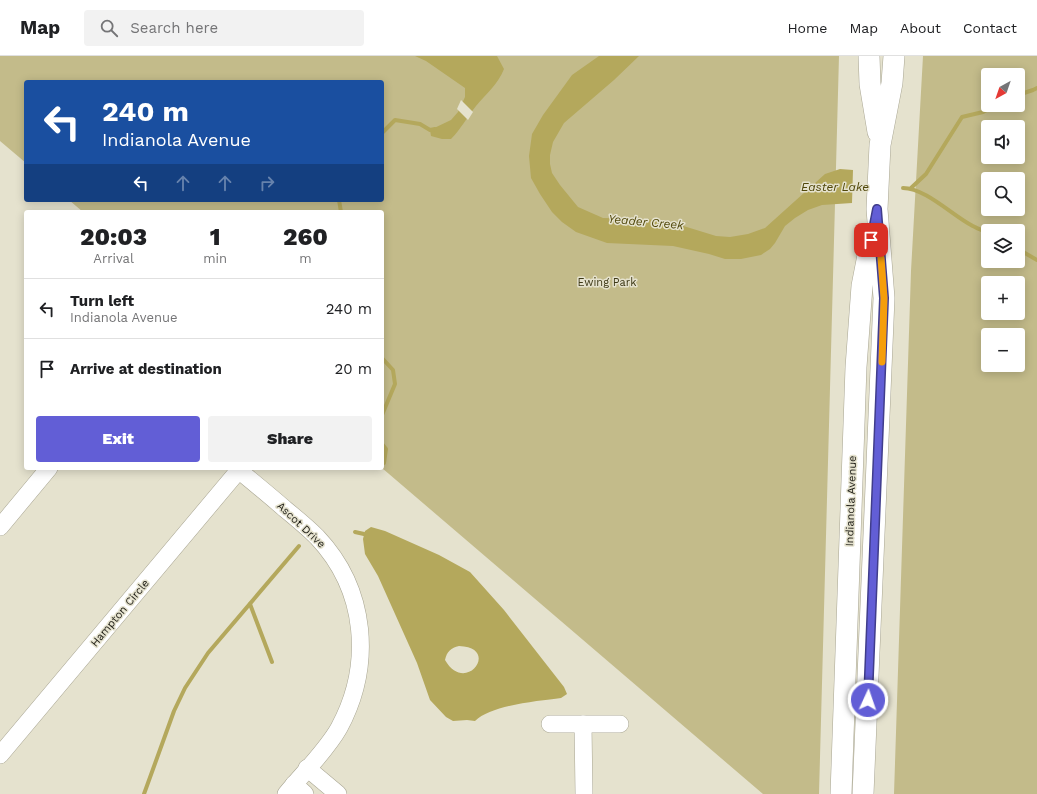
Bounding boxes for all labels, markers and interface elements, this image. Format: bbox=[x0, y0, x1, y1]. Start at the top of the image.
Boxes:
search box bbox=[84, 10, 364, 46]
text: Map bbox=[20, 16, 60, 39]
icon: search bbox=[98, 17, 120, 39]
text: Search here bbox=[130, 19, 218, 37]
text: Home bbox=[787, 20, 827, 36]
text: Map bbox=[849, 20, 878, 36]
text: About bbox=[900, 20, 941, 36]
text: Contact bbox=[963, 20, 1017, 36]
north arrow bbox=[981, 68, 1025, 112]
map controls bbox=[981, 68, 1025, 372]
text: 240 m bbox=[102, 95, 189, 128]
icon: left bbox=[36, 96, 88, 148]
button: sound bbox=[981, 120, 1025, 164]
text: Indianola Avenue bbox=[102, 129, 251, 150]
icon: left bbox=[130, 172, 152, 194]
icon: ahead bbox=[172, 172, 194, 194]
icon: ahead bbox=[214, 172, 236, 194]
icon: right bbox=[256, 172, 278, 194]
button: search bbox=[981, 172, 1025, 216]
water label: Easter Lake bbox=[801, 180, 869, 194]
water label: Yeader Creek bbox=[608, 212, 685, 232]
text: 20:03 bbox=[80, 223, 147, 251]
text: 1 bbox=[210, 223, 221, 251]
text: 260 bbox=[283, 223, 328, 251]
pin bbox=[854, 223, 888, 257]
button: layers bbox=[981, 224, 1025, 268]
icon: arrive bbox=[860, 229, 882, 251]
text: Arrival bbox=[93, 251, 134, 266]
text: min bbox=[203, 251, 227, 266]
text: m bbox=[299, 251, 312, 266]
park label: Ewing Park bbox=[578, 276, 636, 289]
button: + bbox=[981, 276, 1025, 320]
text: Turn left bbox=[70, 292, 134, 310]
icon: left bbox=[36, 298, 58, 320]
text: 240 m bbox=[326, 300, 372, 318]
text: Indianola Avenue bbox=[70, 310, 178, 325]
button: − bbox=[981, 328, 1025, 372]
icon: arrive bbox=[36, 358, 58, 380]
text: Arrive at destination bbox=[70, 360, 222, 378]
text: 20 m bbox=[335, 360, 372, 378]
button: Exit bbox=[36, 416, 200, 462]
button: Share bbox=[208, 416, 372, 462]
street label: Indianola Avenue bbox=[843, 455, 859, 547]
street label: Ascot Drive bbox=[274, 499, 328, 551]
street label: Hampton Circle bbox=[88, 577, 152, 649]
position arrow bbox=[847, 679, 889, 721]

